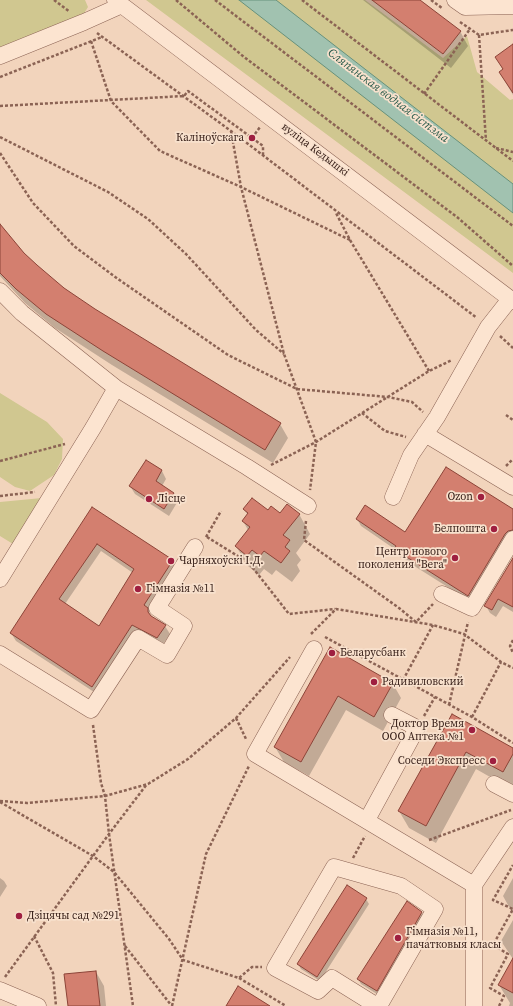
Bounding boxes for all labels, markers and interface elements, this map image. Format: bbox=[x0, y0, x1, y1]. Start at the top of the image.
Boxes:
water label: Сляпянская водная сістэма bbox=[325, 46, 451, 146]
street label: вуліца Кедышкі bbox=[279, 120, 351, 180]
place label: Каліноўскага bbox=[176, 131, 244, 145]
marker: Каліноўскага bbox=[247, 133, 257, 143]
place label: Ozon bbox=[448, 490, 473, 504]
place label: Лісце bbox=[157, 492, 186, 506]
marker: Ozon bbox=[476, 492, 486, 502]
marker: Лісце bbox=[144, 494, 154, 504]
place label: Белпошта bbox=[434, 522, 486, 536]
marker: Белпошта bbox=[489, 524, 499, 534]
place label: Центр нового поколения "Вега" bbox=[358, 545, 447, 571]
marker: Центр нового поколения "Вега" bbox=[450, 553, 460, 563]
place label: Чарняхоўскі І.Д. bbox=[179, 554, 264, 568]
marker: Чарняхоўскі І.Д. bbox=[166, 556, 176, 566]
place label: Гімназія №11 bbox=[146, 582, 215, 596]
marker: Гімназія №11 bbox=[133, 584, 143, 594]
place label: Беларусбанк bbox=[340, 646, 406, 660]
marker: Беларусбанк bbox=[327, 648, 337, 658]
place label: Радивиловский bbox=[382, 675, 464, 689]
marker: Радивиловский bbox=[369, 677, 379, 687]
place label: Доктор Время ООО Аптека №1 bbox=[382, 717, 464, 743]
marker: Доктор Время ООО Аптека №1 bbox=[467, 725, 477, 735]
place label: Соседи Экспресс bbox=[398, 754, 485, 768]
marker: Соседи Экспресс bbox=[488, 756, 498, 766]
place label: Дзіцячы сад №291 bbox=[27, 909, 119, 923]
marker: Дзіцячы сад №291 bbox=[14, 911, 24, 921]
place label: Гімназія №11, пачатковыя класы bbox=[406, 925, 501, 951]
marker: Гімназія №11, пачатковыя класы bbox=[393, 933, 403, 943]

